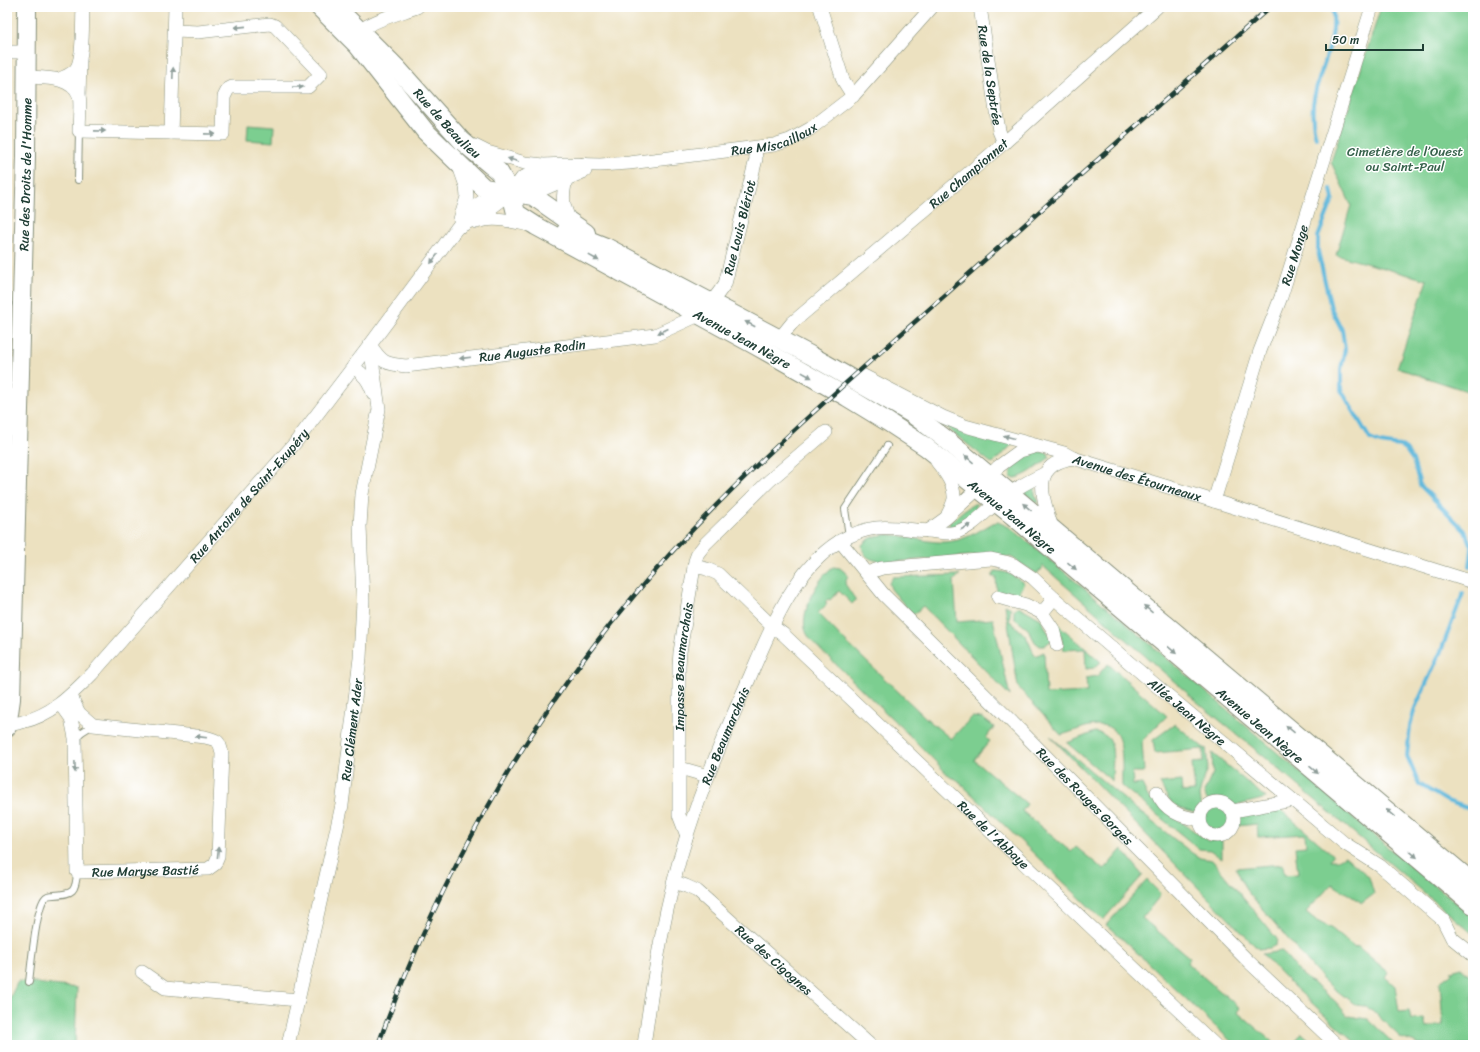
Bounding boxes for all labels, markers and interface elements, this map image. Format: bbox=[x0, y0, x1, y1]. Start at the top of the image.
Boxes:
one-way arrow bbox=[234, 24, 246, 30]
street label: Rue de la Septrée bbox=[971, 24, 1009, 127]
scale bar bbox=[1326, 26, 1423, 52]
text: 50 m bbox=[1332, 29, 1359, 51]
one-way arrow bbox=[169, 67, 176, 79]
street label: Rue de Beaulieu bbox=[407, 83, 486, 165]
one-way arrow bbox=[292, 84, 305, 90]
street label: Rue des Droits de l'Homme bbox=[12, 97, 38, 252]
street label: Rue Miscailloux bbox=[730, 116, 823, 162]
one-way arrow bbox=[94, 128, 107, 134]
one-way arrow bbox=[204, 130, 216, 137]
street label: Rue Championnet bbox=[924, 132, 1015, 214]
park label: Cimetière de l’Ouest ou Saint-Paul bbox=[1347, 140, 1463, 178]
one-way arrow bbox=[507, 157, 519, 163]
street label: Rue Louis Blériot bbox=[717, 177, 762, 277]
street label: Rue Monge bbox=[1274, 221, 1315, 288]
one-way arrow bbox=[430, 254, 438, 265]
one-way arrow bbox=[589, 255, 600, 262]
street label: Avenue Jean Nègre bbox=[688, 302, 796, 376]
one-way arrow bbox=[745, 321, 756, 327]
one-way arrow bbox=[657, 328, 669, 334]
street label: Rue Auguste Rodin bbox=[478, 333, 587, 369]
one-way arrow bbox=[459, 355, 471, 362]
one-way arrow bbox=[801, 371, 813, 378]
street label: Rue Antoine de Saint-Exupéry bbox=[184, 423, 315, 568]
one-way arrow bbox=[1003, 434, 1015, 440]
street label: Avenue des Étourneaux bbox=[1069, 447, 1205, 509]
one-way arrow bbox=[964, 454, 974, 463]
street label: Avenue Jean Nègre bbox=[962, 473, 1062, 560]
one-way arrow bbox=[1022, 503, 1033, 512]
one-way arrow bbox=[960, 524, 972, 530]
one-way arrow bbox=[1067, 562, 1078, 571]
street label: Impasse Beaumarchais bbox=[668, 601, 700, 732]
one-way arrow bbox=[1143, 604, 1154, 613]
one-way arrow bbox=[1166, 646, 1177, 655]
street label: Allée Jean Nègre bbox=[1142, 671, 1232, 752]
street label: Rue Clément Ader bbox=[334, 676, 370, 782]
street label: Avenue Jean Nègre bbox=[1210, 681, 1309, 770]
street label: Rue Beaumarchais bbox=[695, 683, 756, 788]
one-way arrow bbox=[1285, 724, 1296, 733]
one-way arrow bbox=[195, 733, 207, 740]
street label: Rue des Rouges Gorges bbox=[1031, 742, 1140, 852]
one-way arrow bbox=[72, 761, 78, 774]
one-way arrow bbox=[1308, 766, 1319, 775]
street label: Rue de l'Abbaye bbox=[952, 795, 1035, 875]
one-way arrow bbox=[1384, 808, 1395, 817]
one-way arrow bbox=[214, 846, 221, 858]
one-way arrow bbox=[1408, 850, 1418, 859]
street label: Rue Maryse Bastié bbox=[92, 858, 199, 884]
street label: Rue des Cigognes bbox=[730, 919, 818, 1002]

